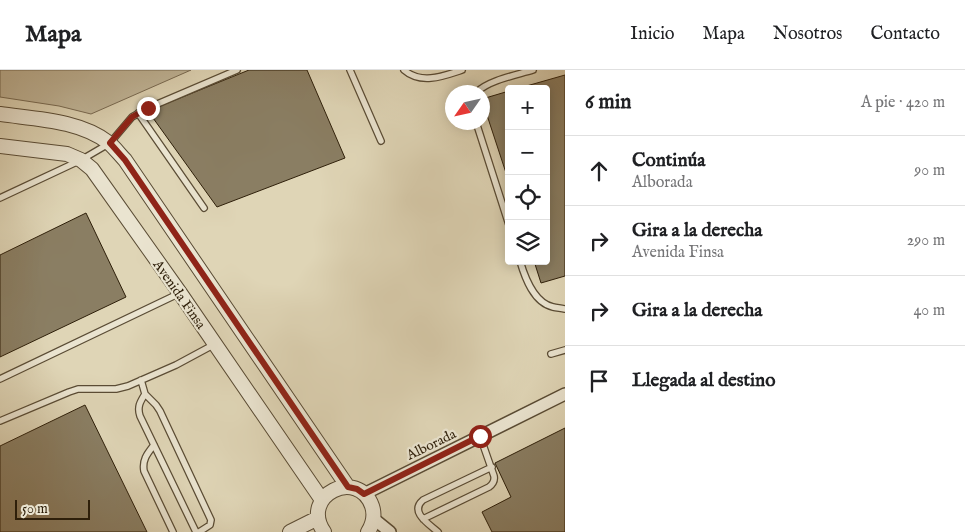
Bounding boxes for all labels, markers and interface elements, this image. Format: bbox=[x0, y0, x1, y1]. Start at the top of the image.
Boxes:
text: Mapa bbox=[25, 19, 81, 50]
text: Inicio bbox=[630, 23, 675, 46]
text: Mapa bbox=[703, 23, 745, 46]
text: Nosotros bbox=[773, 23, 842, 46]
text: Contacto bbox=[870, 23, 940, 46]
north arrow bbox=[445, 85, 490, 130]
map controls bbox=[505, 85, 550, 265]
button: + bbox=[505, 85, 550, 130]
text: 6 min bbox=[585, 89, 631, 116]
text: A pie · 420 m bbox=[861, 93, 945, 113]
route end bbox=[137, 97, 160, 120]
button: − bbox=[505, 130, 550, 175]
text: Continúa bbox=[632, 149, 706, 173]
icon: ahead bbox=[585, 157, 613, 185]
text: 90 m bbox=[914, 161, 945, 181]
text: Alborada bbox=[632, 173, 693, 193]
button: locate bbox=[505, 175, 550, 220]
text: Gira a la derecha bbox=[632, 219, 762, 243]
button: layers bbox=[505, 220, 550, 265]
icon: right bbox=[585, 227, 613, 255]
text: 290 m bbox=[907, 231, 945, 251]
text: Avenida Finsa bbox=[632, 243, 724, 263]
street label: Avenida Finsa bbox=[148, 256, 210, 333]
icon: right bbox=[585, 297, 613, 325]
text: Gira a la derecha bbox=[632, 299, 762, 323]
text: 40 m bbox=[913, 301, 945, 321]
icon: arrive bbox=[585, 367, 613, 395]
text: Llegada al destino bbox=[632, 369, 775, 393]
street label: Alborada bbox=[403, 425, 460, 465]
route start bbox=[469, 425, 492, 448]
scale bar bbox=[15, 497, 90, 520]
text: 50 m bbox=[22, 500, 48, 518]

